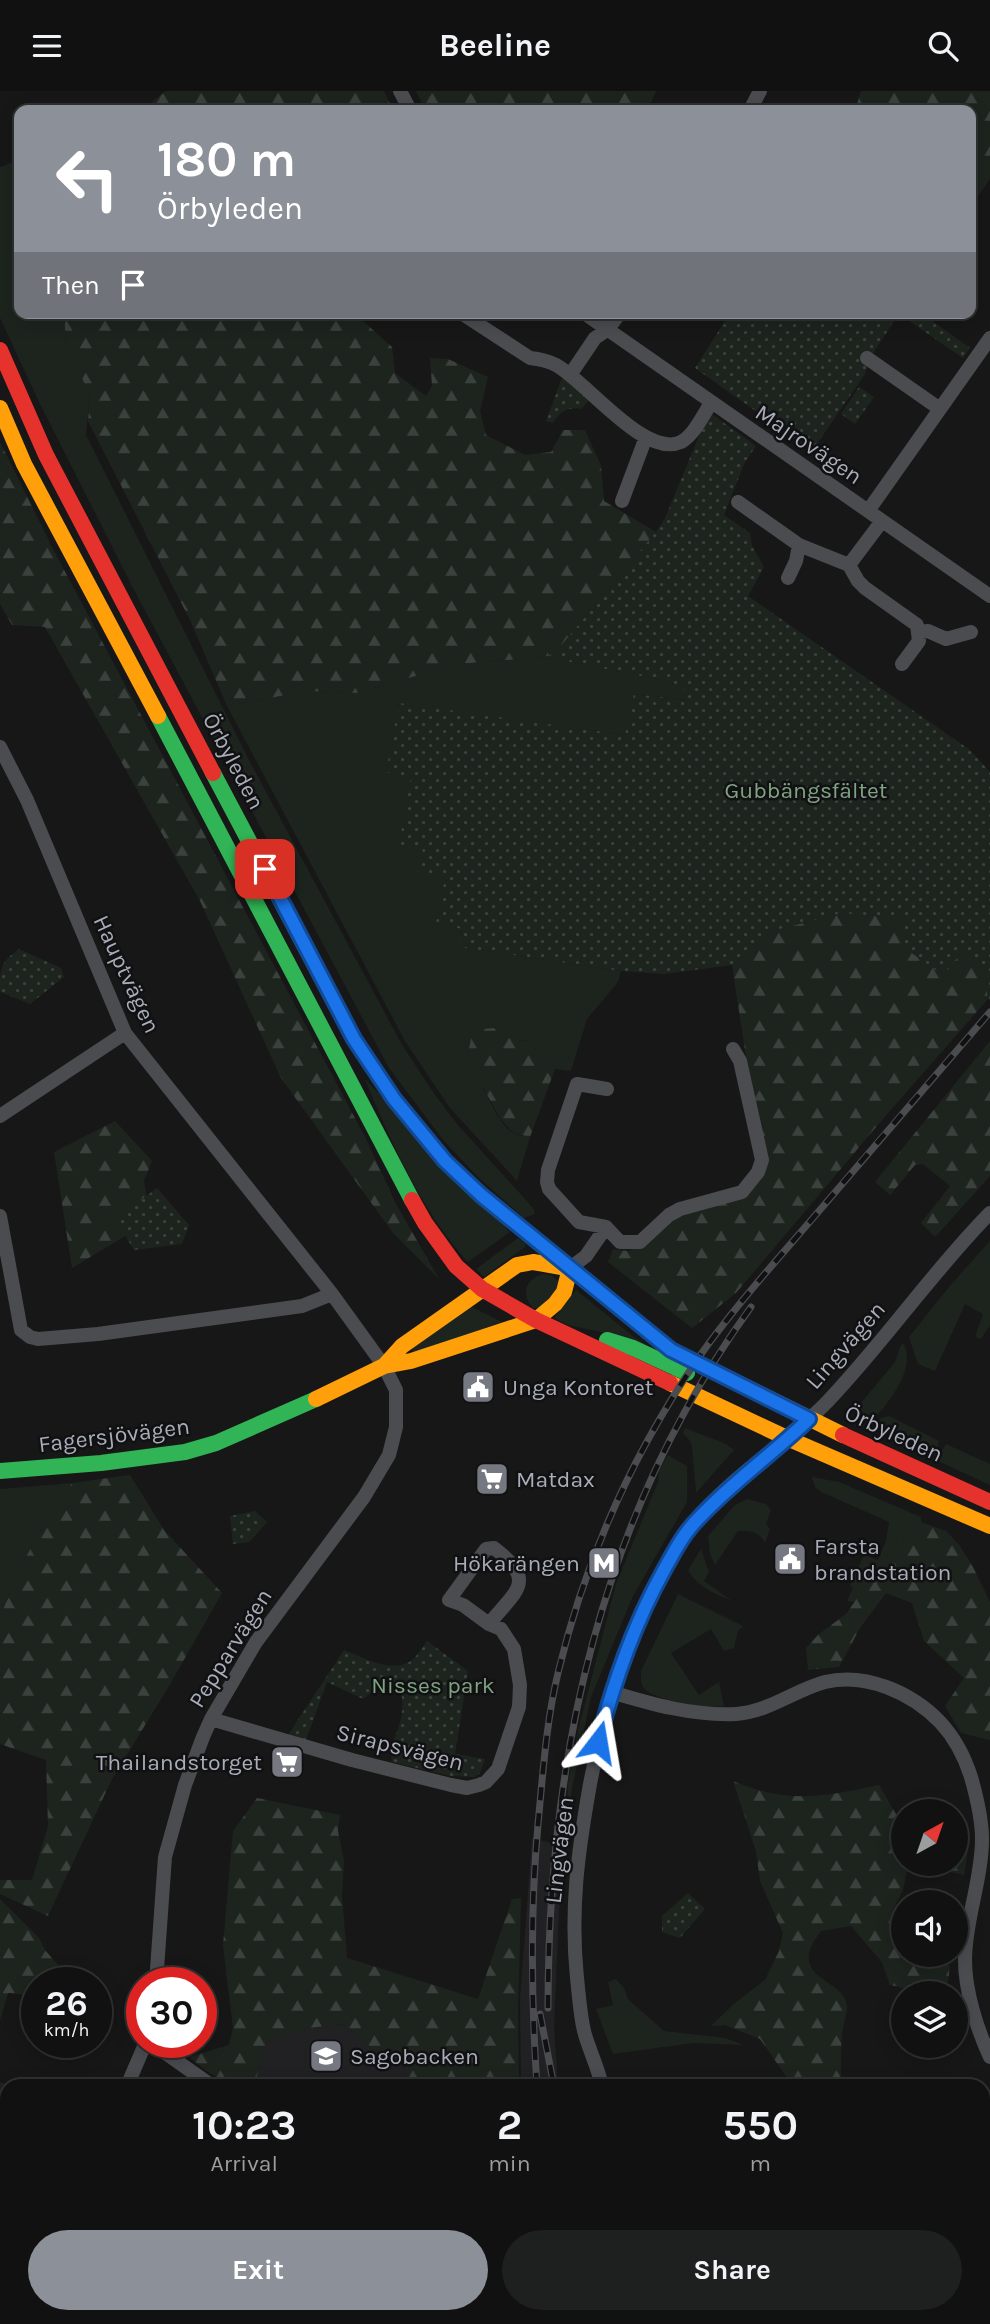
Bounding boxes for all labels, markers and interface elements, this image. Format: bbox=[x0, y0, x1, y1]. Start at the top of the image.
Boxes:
icon: menu bbox=[28, 27, 66, 65]
text: Beeline bbox=[439, 27, 551, 64]
icon: search bbox=[924, 27, 962, 65]
text: 180 m bbox=[157, 131, 296, 188]
icon: left bbox=[42, 133, 133, 224]
text: Örbyleden bbox=[157, 190, 303, 227]
icon: arrive bbox=[114, 266, 152, 304]
text: Then bbox=[42, 270, 100, 301]
street label: Majrovägen bbox=[750, 399, 867, 490]
street label: Örbyleden bbox=[197, 709, 270, 814]
park label: Gubbängsfältet bbox=[724, 777, 888, 804]
pin bbox=[235, 839, 295, 899]
icon: arrive bbox=[246, 850, 284, 888]
street label: Hauptvägen bbox=[87, 911, 166, 1037]
street label: Lingvägen bbox=[800, 1296, 891, 1395]
public building icon: Unga Kontoret bbox=[459, 1368, 497, 1406]
place label: Unga Kontoret bbox=[503, 1374, 654, 1401]
street label: Örbyleden bbox=[840, 1399, 947, 1468]
street label: Fagersjövägen bbox=[37, 1413, 191, 1458]
supermarket icon: Matdax bbox=[473, 1460, 511, 1498]
place label: Matdax bbox=[516, 1466, 595, 1493]
place label: Farsta brandstation bbox=[814, 1533, 951, 1586]
public building icon: Farsta brandstation bbox=[771, 1540, 809, 1578]
metro station icon: Hökarängen bbox=[585, 1544, 623, 1582]
place label: Hökarängen bbox=[453, 1550, 580, 1577]
street label: Pepparvägen bbox=[183, 1584, 278, 1713]
park label: Nisses park bbox=[371, 1672, 495, 1699]
position arrow bbox=[561, 1705, 635, 1779]
street label: Sirapsvägen bbox=[333, 1719, 466, 1776]
supermarket icon: Thailandstorget bbox=[268, 1743, 306, 1781]
place label: Thailandstorget bbox=[96, 1749, 262, 1776]
street label: Lingvägen bbox=[540, 1795, 579, 1905]
north arrow bbox=[891, 1799, 968, 1876]
map controls bbox=[891, 1799, 968, 2058]
button: sound bbox=[891, 1890, 968, 1967]
speed limit sign: 30 bbox=[126, 1967, 217, 2058]
button: layers bbox=[891, 1981, 968, 2058]
text: 26 bbox=[45, 1983, 88, 2024]
text: km/h bbox=[44, 2019, 89, 2041]
school or university icon: Sagobacken bbox=[307, 2037, 345, 2075]
place label: Sagobacken bbox=[350, 2043, 479, 2070]
text: 10:23 bbox=[192, 2100, 296, 2150]
text: 2 bbox=[497, 2100, 522, 2150]
text: 550 bbox=[723, 2100, 798, 2150]
text: Arrival bbox=[210, 2150, 278, 2177]
text: min bbox=[488, 2150, 531, 2177]
text: m bbox=[750, 2150, 771, 2177]
button: Exit bbox=[28, 2230, 488, 2310]
button: Share bbox=[502, 2230, 962, 2310]

